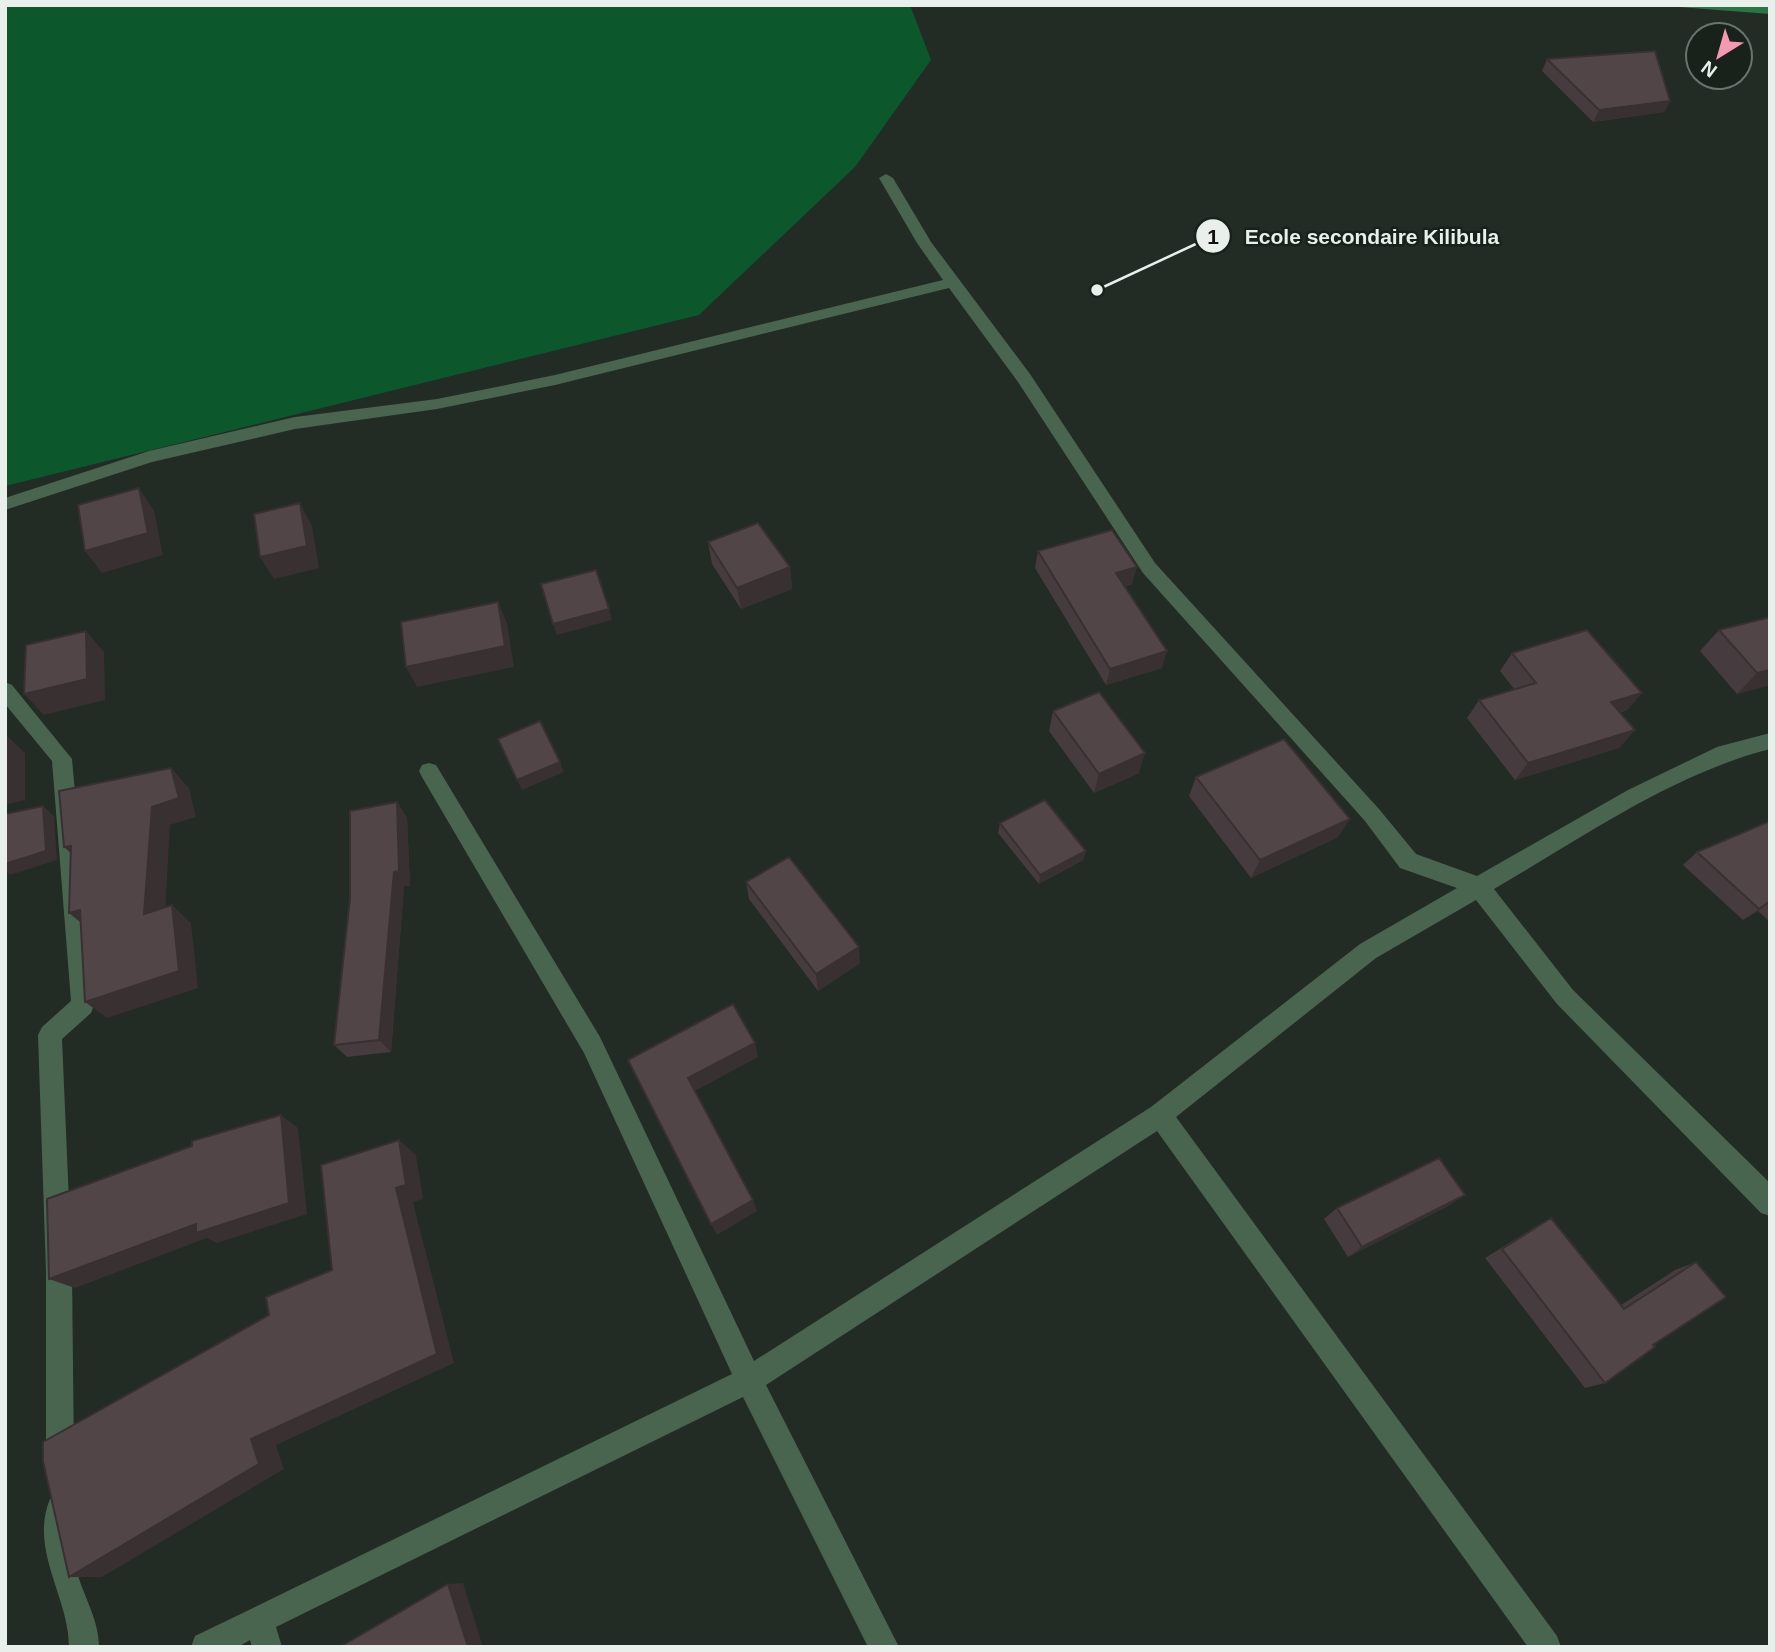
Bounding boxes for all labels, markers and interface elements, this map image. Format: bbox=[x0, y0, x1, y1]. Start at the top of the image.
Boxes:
north arrow bbox=[1684, 21, 1754, 91]
text: N bbox=[1697, 57, 1721, 82]
callout: Ecole secondaire Kilibula bbox=[1196, 215, 1513, 257]
text: 1 bbox=[1207, 225, 1219, 248]
text: Ecole secondaire Kilibula bbox=[1245, 225, 1500, 248]

